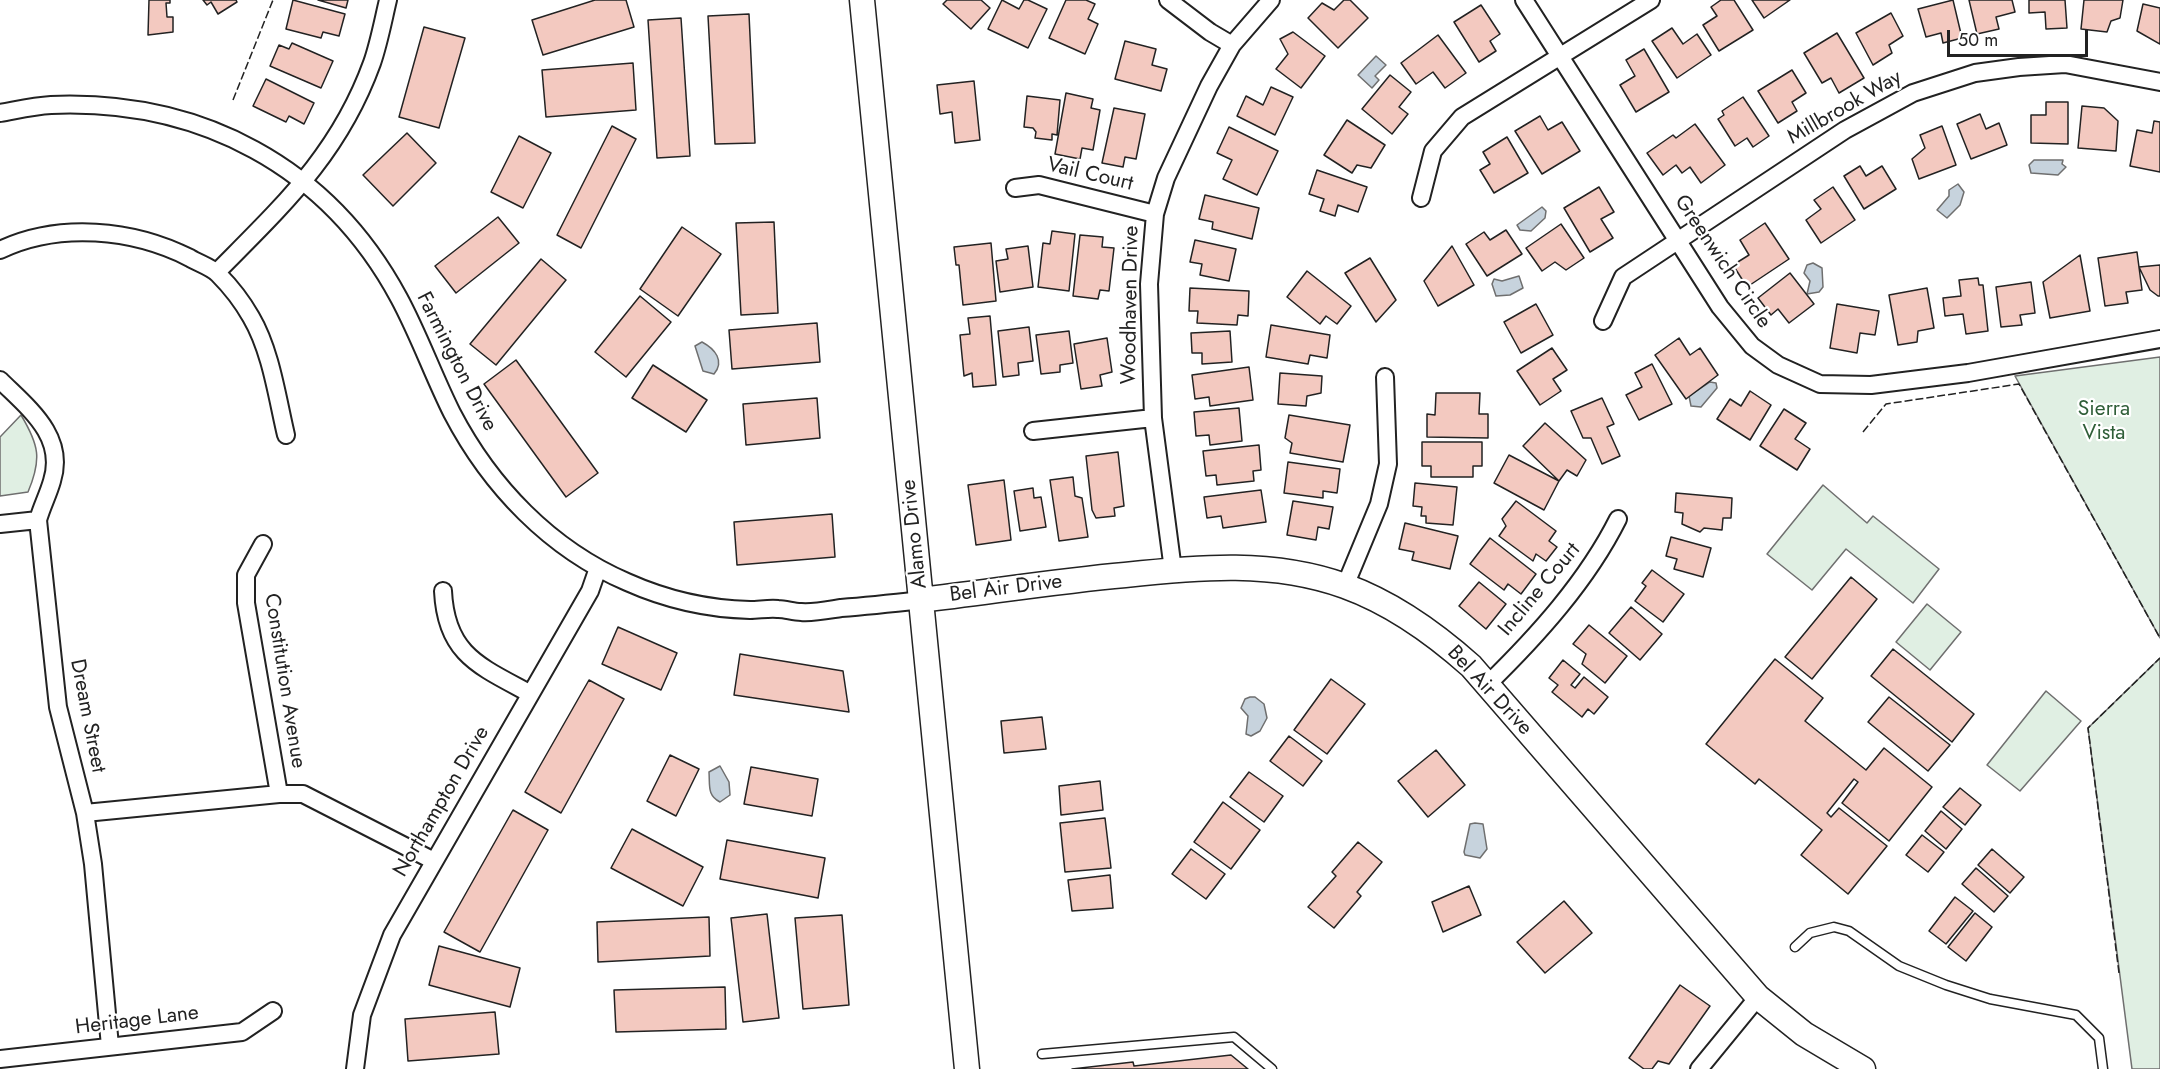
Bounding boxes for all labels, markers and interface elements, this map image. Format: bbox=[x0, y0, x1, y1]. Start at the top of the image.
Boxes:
scale bar bbox=[1950, 18, 2091, 56]
text: 50 m bbox=[1958, 27, 1998, 53]
street label: Millbrook Way bbox=[1784, 65, 1906, 151]
street label: Vail Court bbox=[1045, 153, 1135, 197]
street label: Greenwich Circle bbox=[1668, 191, 1776, 333]
street label: Woodhaven Drive bbox=[1117, 225, 1145, 385]
street label: Farmington Drive bbox=[410, 288, 502, 436]
park label: Sierra Vista bbox=[2078, 397, 2130, 447]
street label: Alamo Drive bbox=[897, 478, 933, 590]
street label: Incline Court bbox=[1494, 538, 1586, 642]
street label: Bel Air Drive bbox=[948, 570, 1064, 608]
street label: Constitution Avenue bbox=[258, 592, 310, 770]
street label: Bel Air Drive bbox=[1441, 641, 1537, 741]
street label: Dream Street bbox=[64, 657, 110, 775]
street label: Northampton Drive bbox=[389, 722, 495, 882]
street label: Heritage Lane bbox=[74, 1001, 200, 1041]

